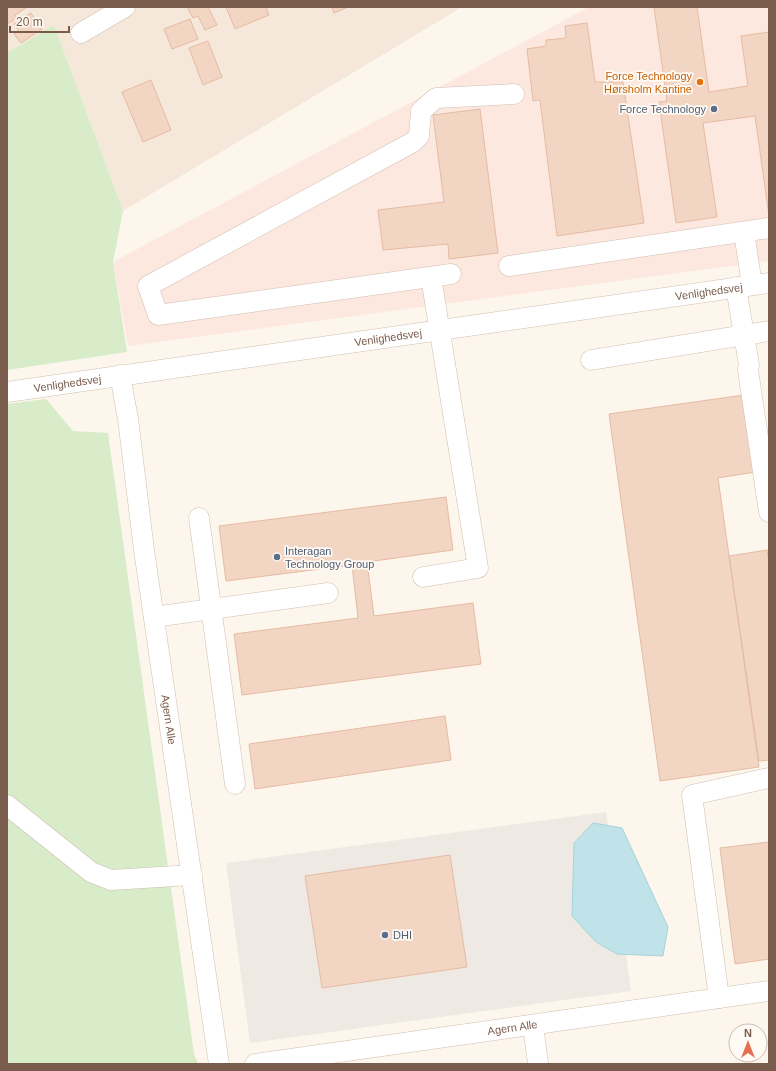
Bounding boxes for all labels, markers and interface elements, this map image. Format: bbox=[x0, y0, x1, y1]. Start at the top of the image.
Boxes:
scale bar bbox=[10, 8, 69, 34]
text: 20 m bbox=[16, 15, 43, 29]
place label: Force Technology Hørsholm Kantine bbox=[604, 70, 693, 95]
marker: Force Technology Hørsholm Kantine bbox=[695, 77, 705, 87]
place label: Force Technology bbox=[619, 103, 707, 115]
marker: Force Technology bbox=[709, 104, 719, 114]
street label: Venlighedsvej bbox=[674, 281, 743, 302]
street label: Venlighedsvej bbox=[354, 327, 423, 348]
street label: Venlighedsvej bbox=[33, 373, 102, 394]
place label: Interagan Technology Group bbox=[285, 545, 374, 570]
marker: Interagan Technology Group bbox=[272, 552, 282, 562]
street label: Agern Alle bbox=[159, 694, 178, 745]
place label: DHI bbox=[393, 929, 412, 941]
marker: DHI bbox=[380, 930, 390, 940]
street label: Agern Alle bbox=[487, 1018, 538, 1037]
north arrow bbox=[728, 1023, 768, 1063]
text: N bbox=[744, 1027, 752, 1039]

